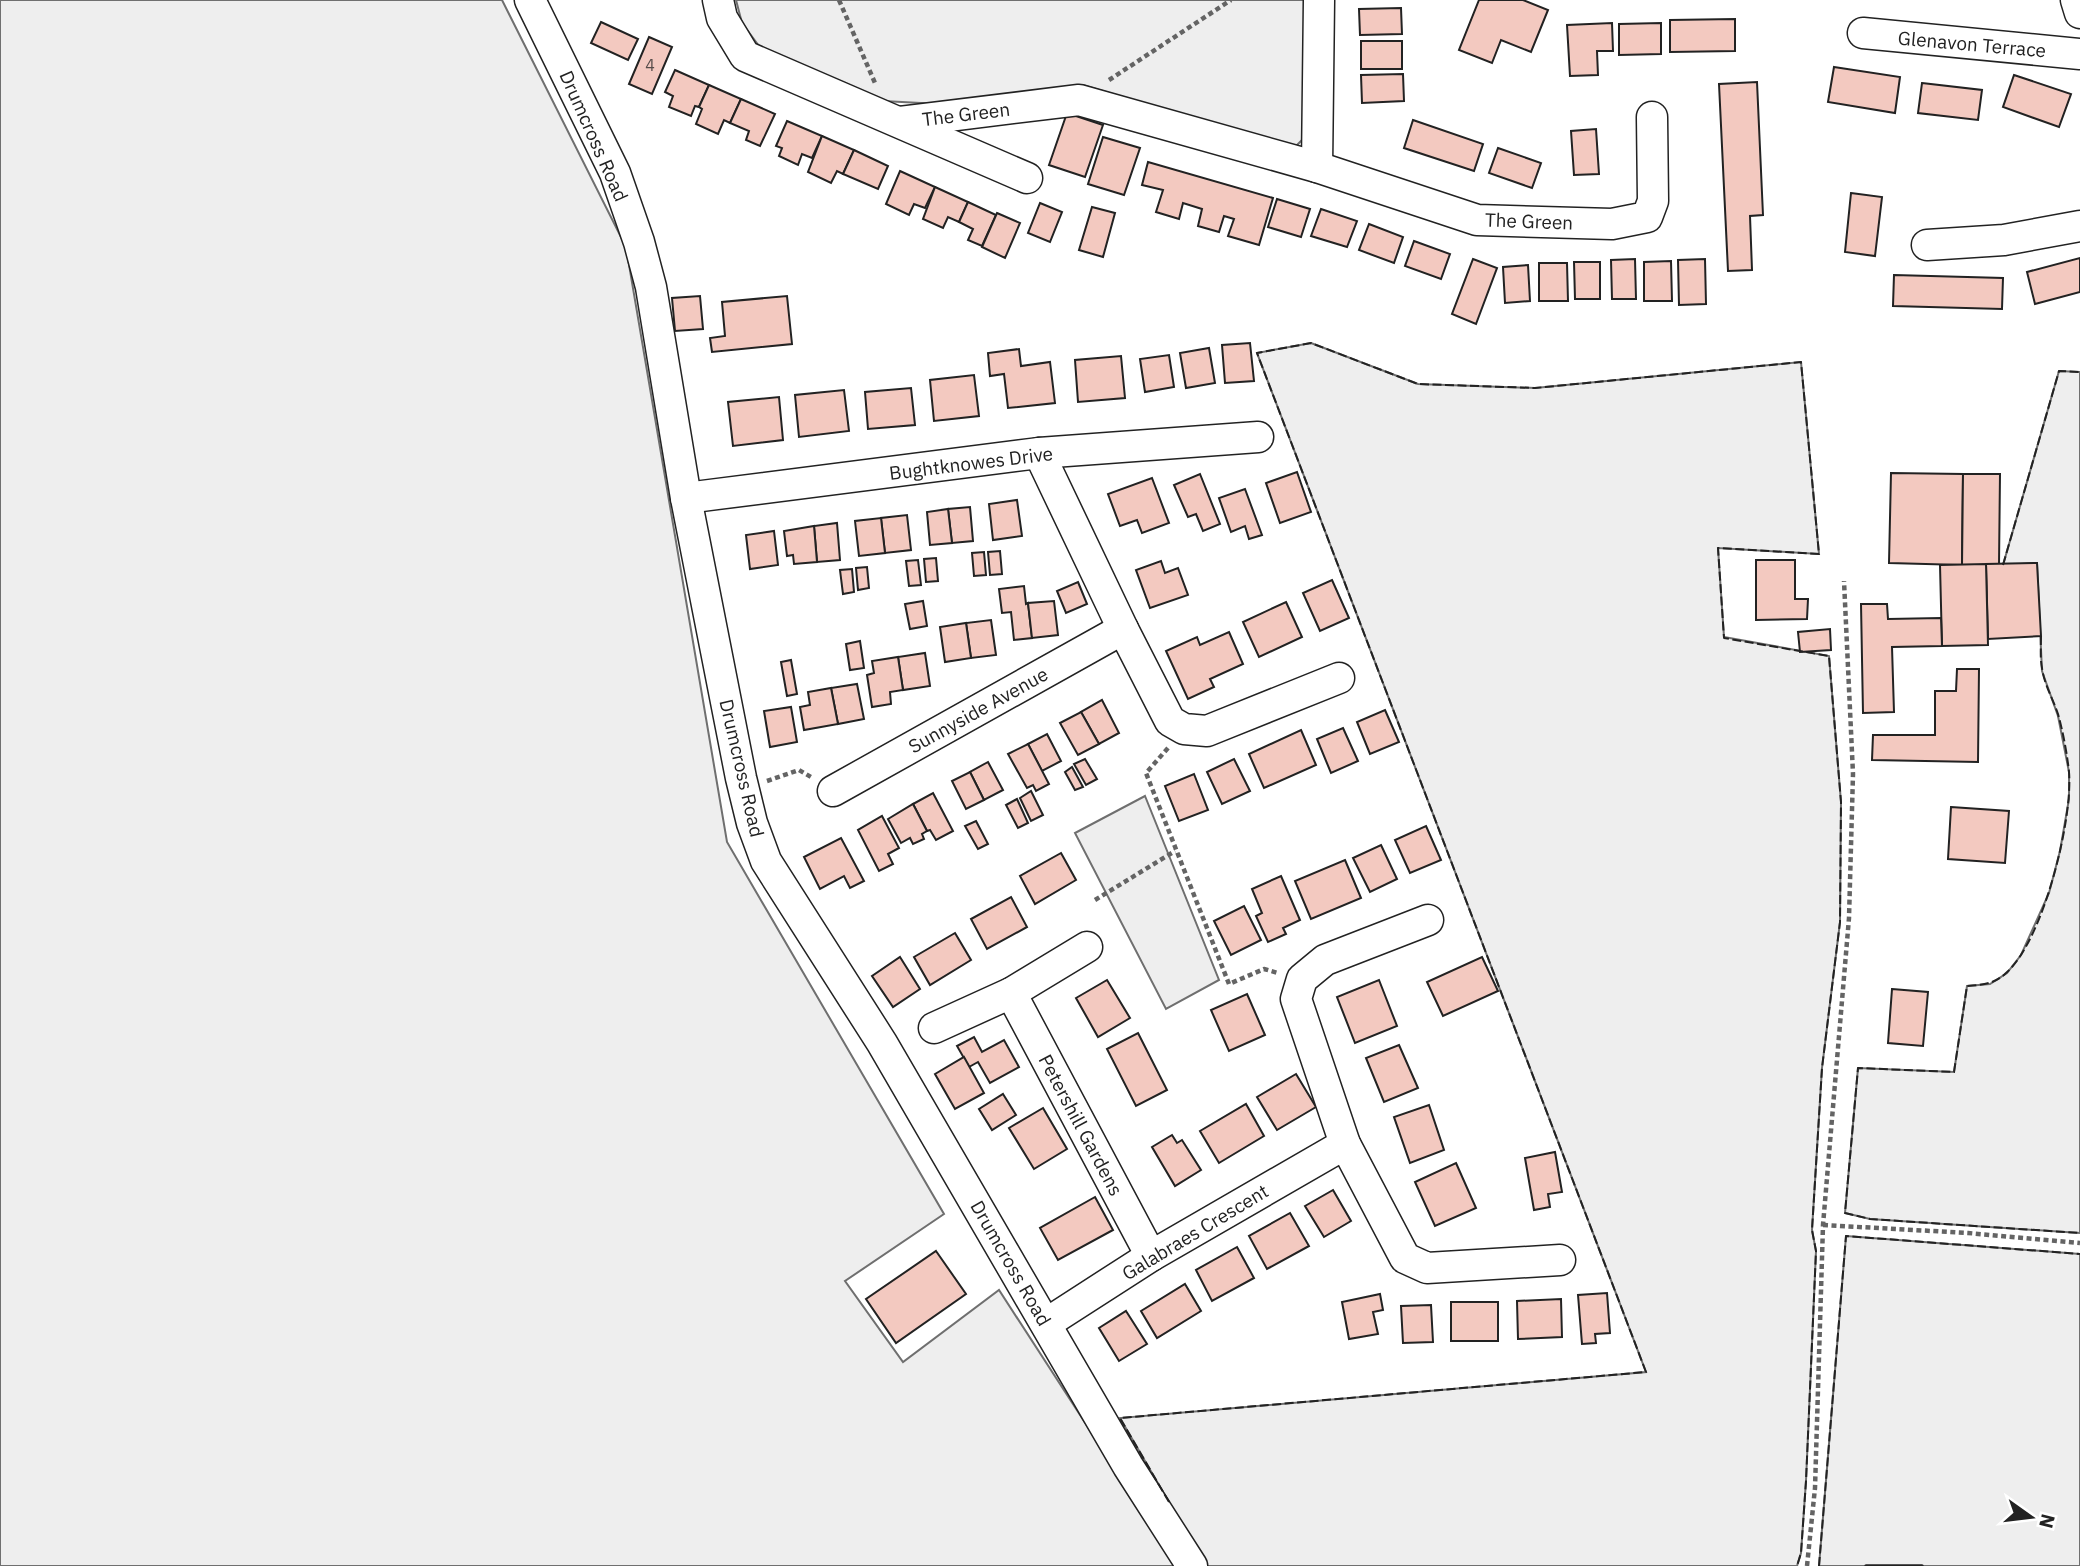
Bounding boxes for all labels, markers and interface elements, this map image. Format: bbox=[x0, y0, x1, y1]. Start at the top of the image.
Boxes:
street label: Glenavon Terrace bbox=[1897, 26, 2047, 62]
house number: 4 bbox=[645, 55, 655, 75]
street label: Drumcross Road bbox=[554, 67, 634, 205]
street label: The Green bbox=[921, 97, 1011, 131]
street label: The Green bbox=[1484, 207, 1574, 235]
street label: Bughtknowes Drive bbox=[888, 441, 1054, 485]
street label: Sunnyside Avenue bbox=[904, 662, 1052, 758]
street label: Drumcross Road bbox=[714, 697, 770, 839]
street label: Petershill Gardens bbox=[1034, 1050, 1128, 1200]
street label: Galabraes Crescent bbox=[1117, 1179, 1273, 1285]
street label: Drumcross Road bbox=[965, 1196, 1057, 1330]
north arrow bbox=[1996, 1482, 2066, 1552]
text: N bbox=[2034, 1512, 2061, 1531]

